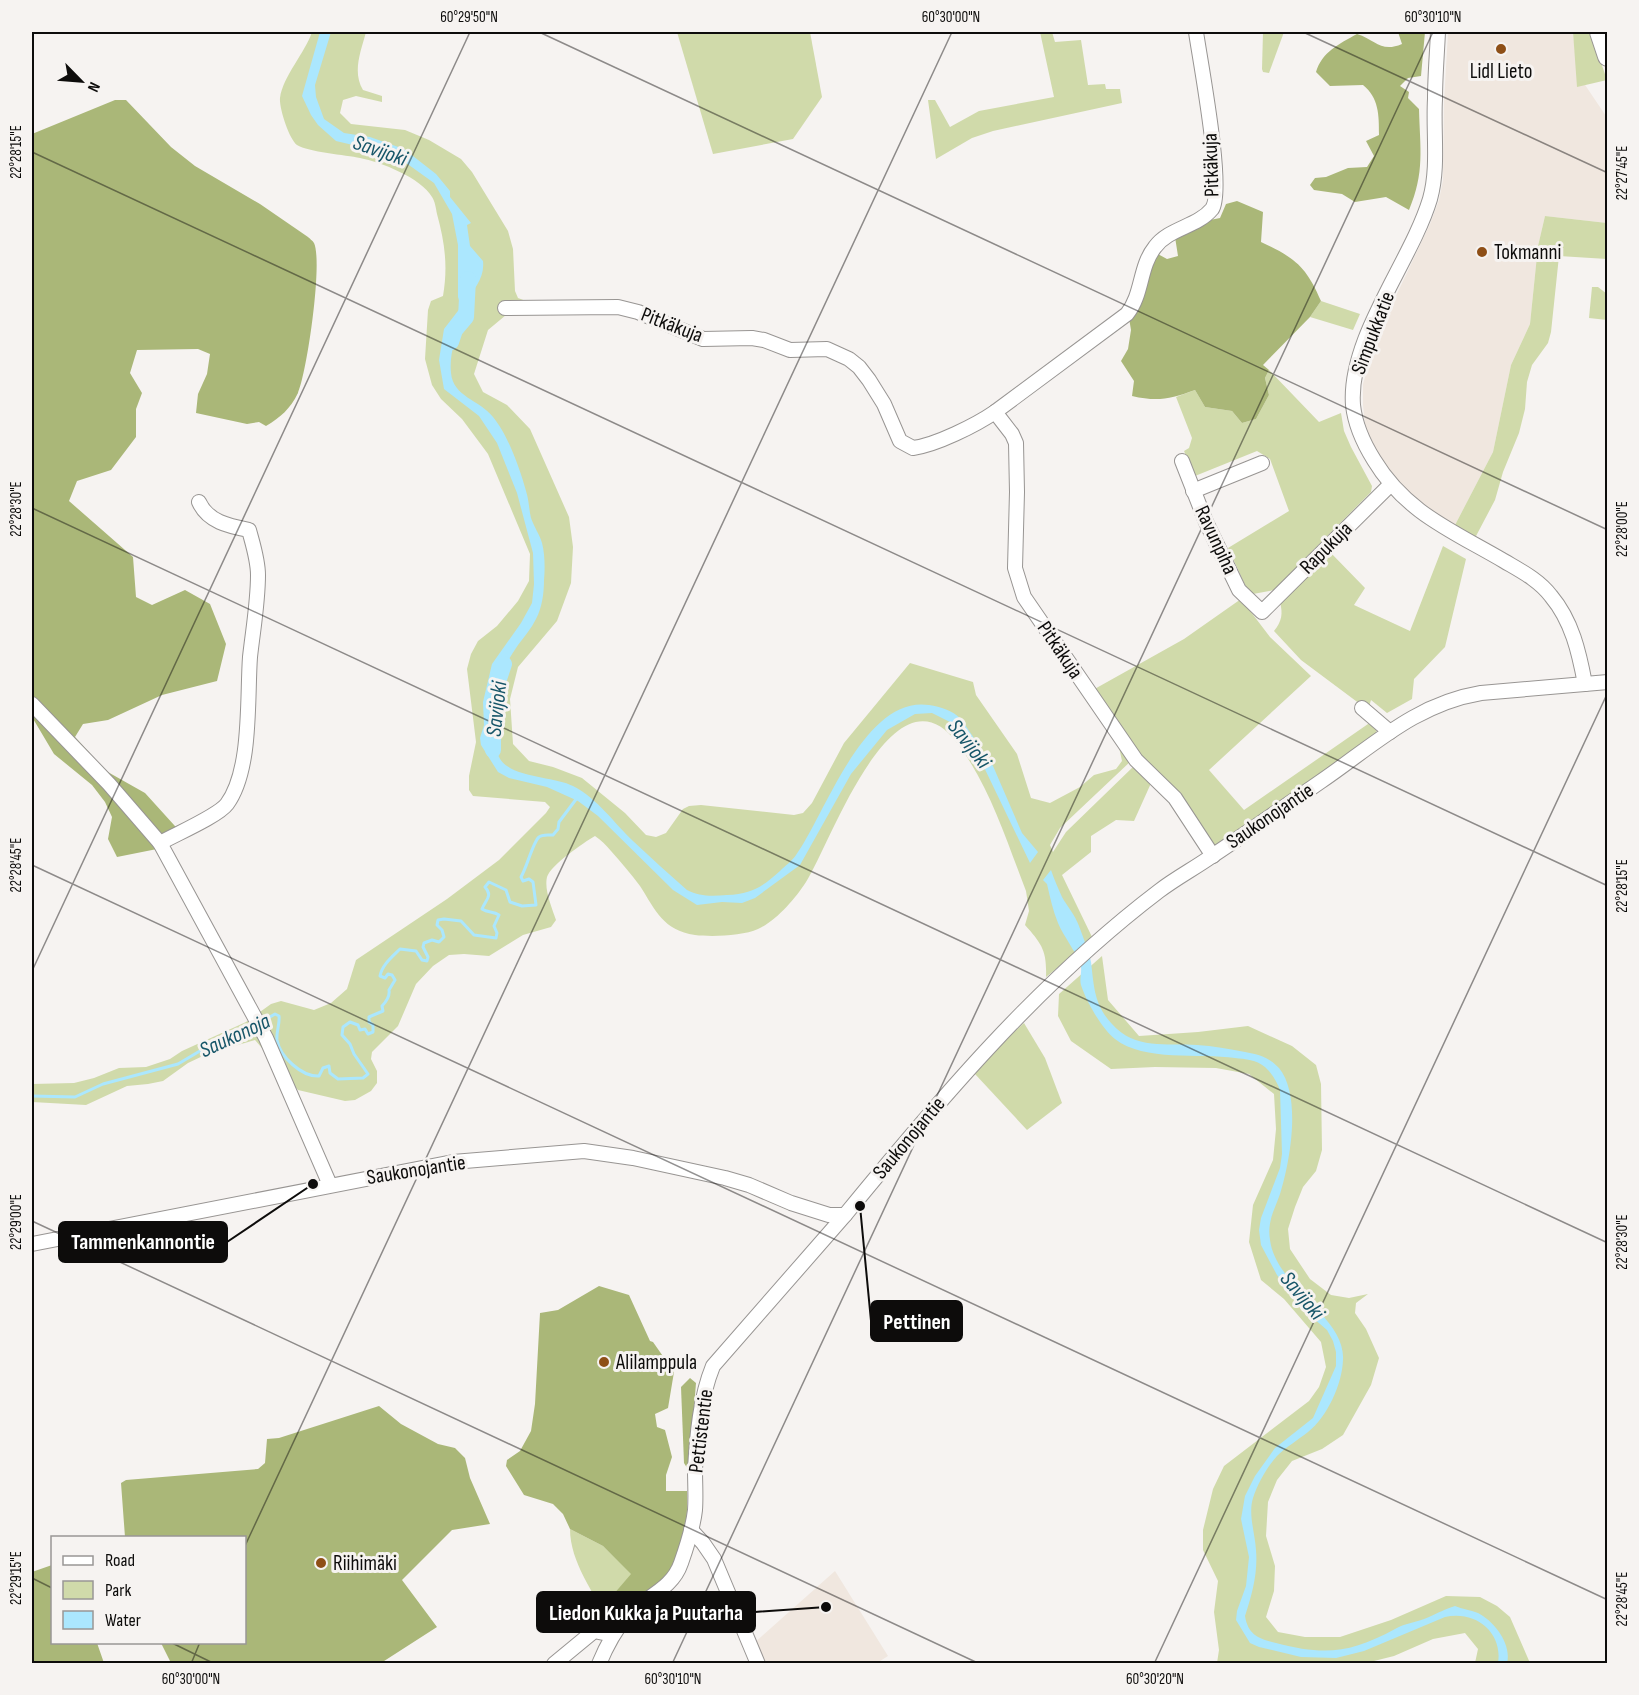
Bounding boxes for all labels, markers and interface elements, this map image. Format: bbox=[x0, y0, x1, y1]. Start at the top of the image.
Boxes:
text: 60°29'50"N bbox=[440, 8, 498, 27]
text: 60°30'00"N bbox=[922, 8, 980, 27]
text: 60°30'10"N bbox=[1404, 8, 1462, 27]
marker: Lidl Lieto bbox=[1494, 42, 1508, 56]
north arrow bbox=[51, 51, 111, 111]
place label: Lidl Lieto bbox=[1470, 59, 1532, 84]
text: N bbox=[83, 79, 104, 95]
text: 22°28'15"E bbox=[7, 125, 26, 179]
water label: Savijoki bbox=[349, 129, 412, 173]
street label: Pitkäkuja bbox=[1197, 133, 1225, 197]
text: 22°27'45"E bbox=[1613, 146, 1632, 200]
place label: Tokmanni bbox=[1494, 240, 1561, 265]
marker: Tokmanni bbox=[1475, 245, 1489, 259]
street label: Simpukkatie bbox=[1346, 288, 1400, 378]
street label: Pitkäkuja bbox=[638, 302, 706, 348]
text: 22°28'30"E bbox=[7, 481, 26, 537]
text: 22°28'00"E bbox=[1613, 501, 1632, 557]
street label: Ravunpiha bbox=[1189, 502, 1243, 578]
street label: Rapukuja bbox=[1295, 517, 1357, 579]
street label: Pitkäkuja bbox=[1032, 617, 1088, 683]
water label: Savijoki bbox=[481, 679, 513, 738]
water label: Savijoki bbox=[941, 714, 997, 775]
street label: Saukonojantie bbox=[1222, 778, 1318, 854]
text: 22°28'45"E bbox=[7, 838, 26, 892]
text: 22°28'15"E bbox=[1613, 859, 1632, 913]
water label: Saukonoja bbox=[195, 1008, 275, 1064]
street label: Saukonojantie bbox=[867, 1092, 951, 1184]
street label: Saukonojantie bbox=[365, 1150, 467, 1190]
text: 22°29'00"E bbox=[7, 1194, 26, 1250]
text: 22°28'30"E bbox=[1613, 1214, 1632, 1270]
callout: Tammenkannontie bbox=[59, 1222, 227, 1262]
text: Tammenkannontie bbox=[71, 1229, 215, 1256]
water label: Savijoki bbox=[1274, 1266, 1331, 1327]
callout: Pettinen bbox=[871, 1301, 962, 1341]
text: Pettinen bbox=[883, 1309, 951, 1336]
place label: Alilamppula bbox=[615, 1350, 697, 1375]
marker: Alilamppula bbox=[597, 1355, 611, 1369]
street label: Pettistentie bbox=[683, 1388, 719, 1474]
legend bbox=[51, 1536, 246, 1644]
text: Road bbox=[105, 1550, 135, 1571]
text: 22°29'15"E bbox=[7, 1551, 26, 1605]
place label: Riihimäki bbox=[333, 1551, 397, 1576]
marker: Riihimäki bbox=[314, 1556, 328, 1570]
text: 22°28'45"E bbox=[1613, 1572, 1632, 1626]
text: Park bbox=[105, 1580, 131, 1601]
callout: Liedon Kukka ja Puutarha bbox=[537, 1592, 755, 1632]
text: Liedon Kukka ja Puutarha bbox=[549, 1600, 743, 1627]
text: Water bbox=[105, 1610, 141, 1631]
text: 60°30'00"N bbox=[162, 1670, 220, 1689]
text: 60°30'10"N bbox=[644, 1670, 702, 1689]
text: 60°30'20"N bbox=[1126, 1670, 1184, 1689]

